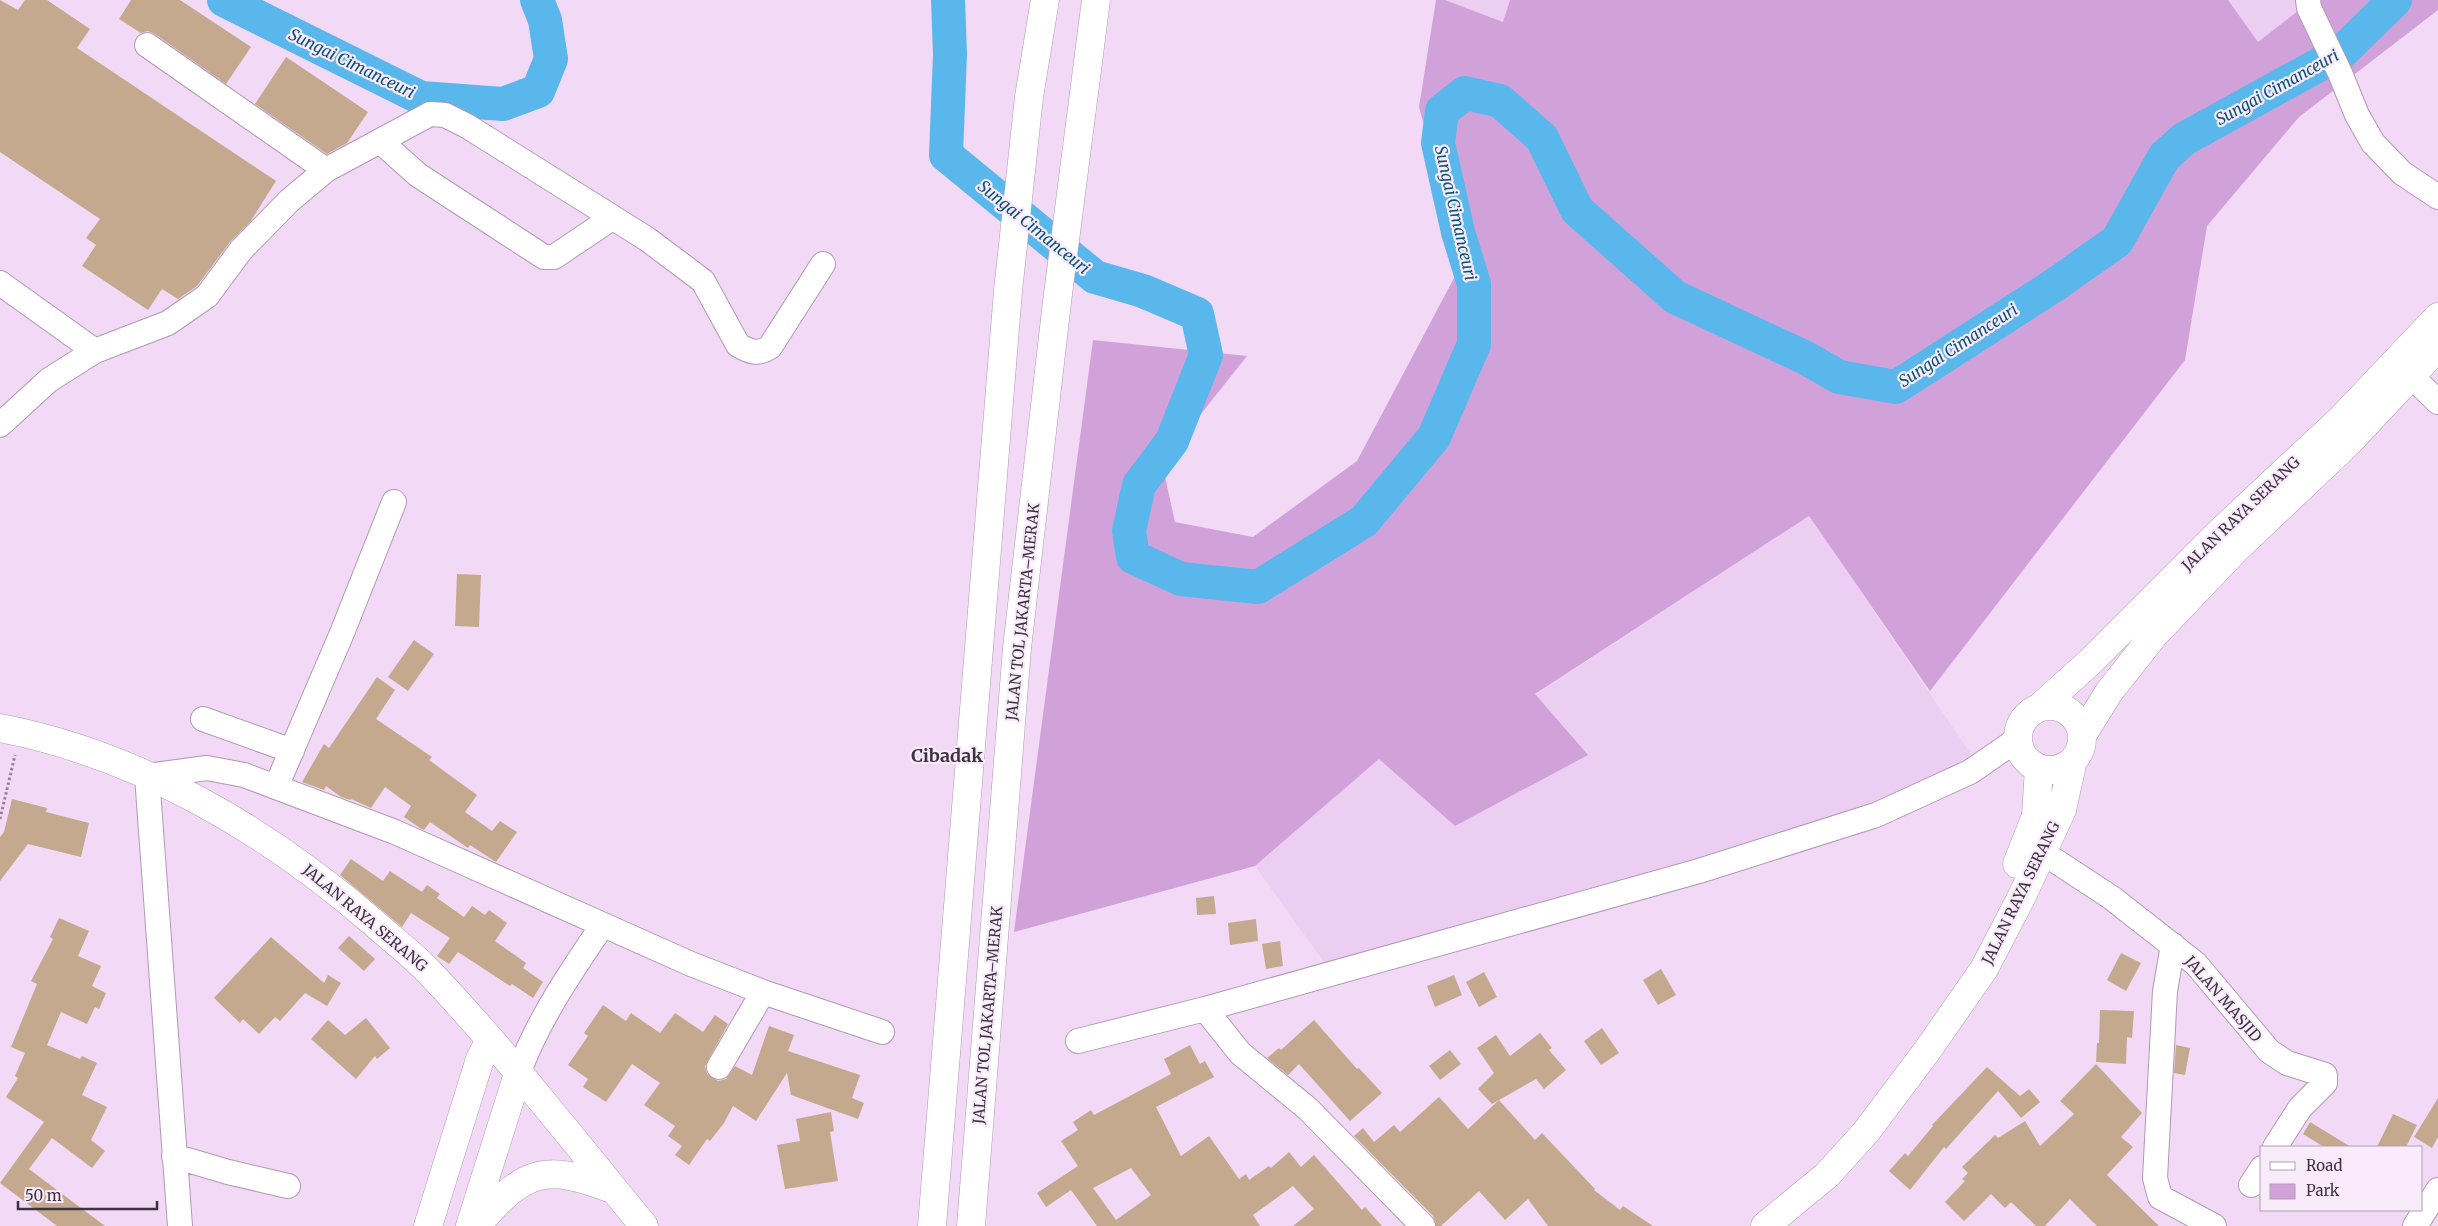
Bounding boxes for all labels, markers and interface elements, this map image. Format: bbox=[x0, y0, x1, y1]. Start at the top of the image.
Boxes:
water label: Sungai Cimanceuri bbox=[286, 24, 418, 102]
water label: Sungai Cimanceuri bbox=[2212, 45, 2342, 129]
water label: Sungai Cimanceuri bbox=[1431, 144, 1481, 283]
water label: Sungai Cimanceuri bbox=[974, 176, 1094, 278]
water label: Sungai Cimanceuri bbox=[1895, 299, 2021, 391]
street label: JALAN RAYA SERANG bbox=[2177, 452, 2304, 576]
street label: JALAN TOL JAKARTA–MERAK bbox=[1002, 502, 1043, 723]
district label: Cibadak bbox=[911, 744, 983, 767]
street label: JALAN RAYA SERANG bbox=[1977, 818, 2064, 968]
street label: JALAN RAYA SERANG bbox=[298, 859, 432, 975]
street label: JALAN TOL JAKARTA–MERAK bbox=[968, 905, 1007, 1126]
street label: JALAN MASJID bbox=[2180, 951, 2266, 1046]
legend bbox=[2260, 1146, 2423, 1211]
text: Road bbox=[2306, 1156, 2342, 1175]
scale bar bbox=[18, 1178, 156, 1210]
text: Park bbox=[2306, 1181, 2340, 1200]
text: 50 m bbox=[25, 1186, 62, 1205]

